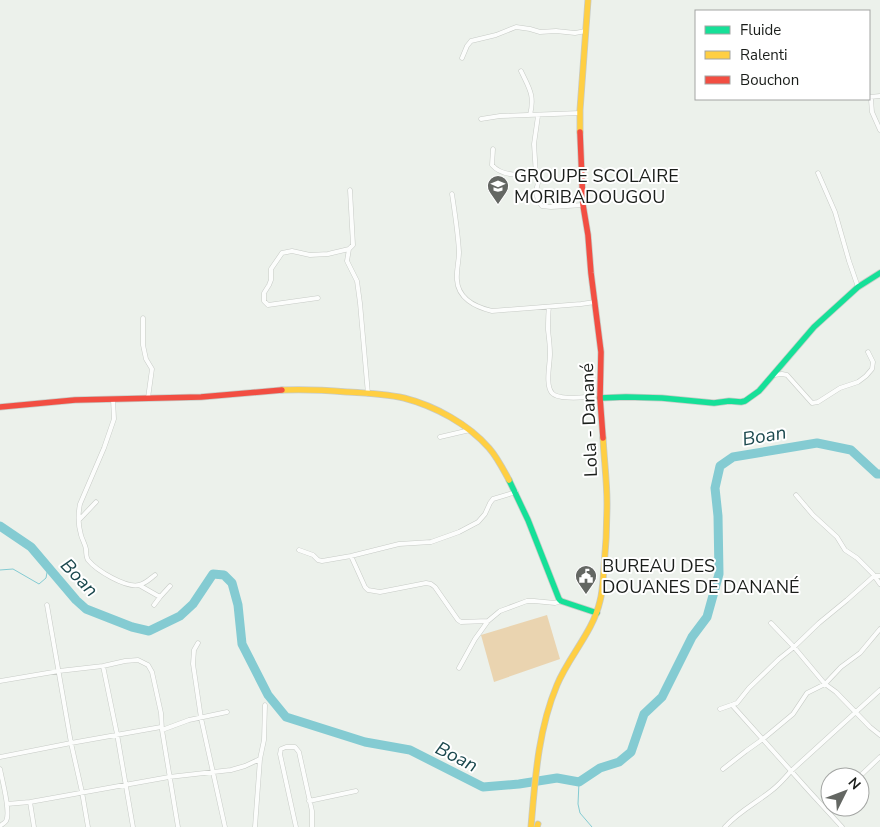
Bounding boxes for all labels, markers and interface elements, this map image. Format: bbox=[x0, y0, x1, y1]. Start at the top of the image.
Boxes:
legend bbox=[695, 10, 870, 100]
text: Fluide bbox=[740, 20, 781, 40]
text: Ralenti bbox=[740, 45, 788, 65]
text: Bouchon bbox=[740, 70, 799, 90]
place label: GROUPE SCOLAIRE MORIBADOUGOU bbox=[514, 164, 679, 209]
school or university icon: GROUPE SCOLAIRE MORIBADOUGOU bbox=[486, 174, 510, 205]
street label: Lola - Danané bbox=[575, 363, 603, 477]
water label: Boan bbox=[740, 419, 788, 453]
water label: Boan bbox=[55, 553, 104, 603]
place label: BUREAU DES DOUANES DE DANANÉ bbox=[602, 554, 800, 599]
public building icon: BUREAU DES DOUANES DE DANANÉ bbox=[574, 564, 598, 595]
water label: Boan bbox=[431, 735, 482, 779]
north arrow bbox=[820, 767, 870, 817]
text: N bbox=[844, 773, 865, 794]

